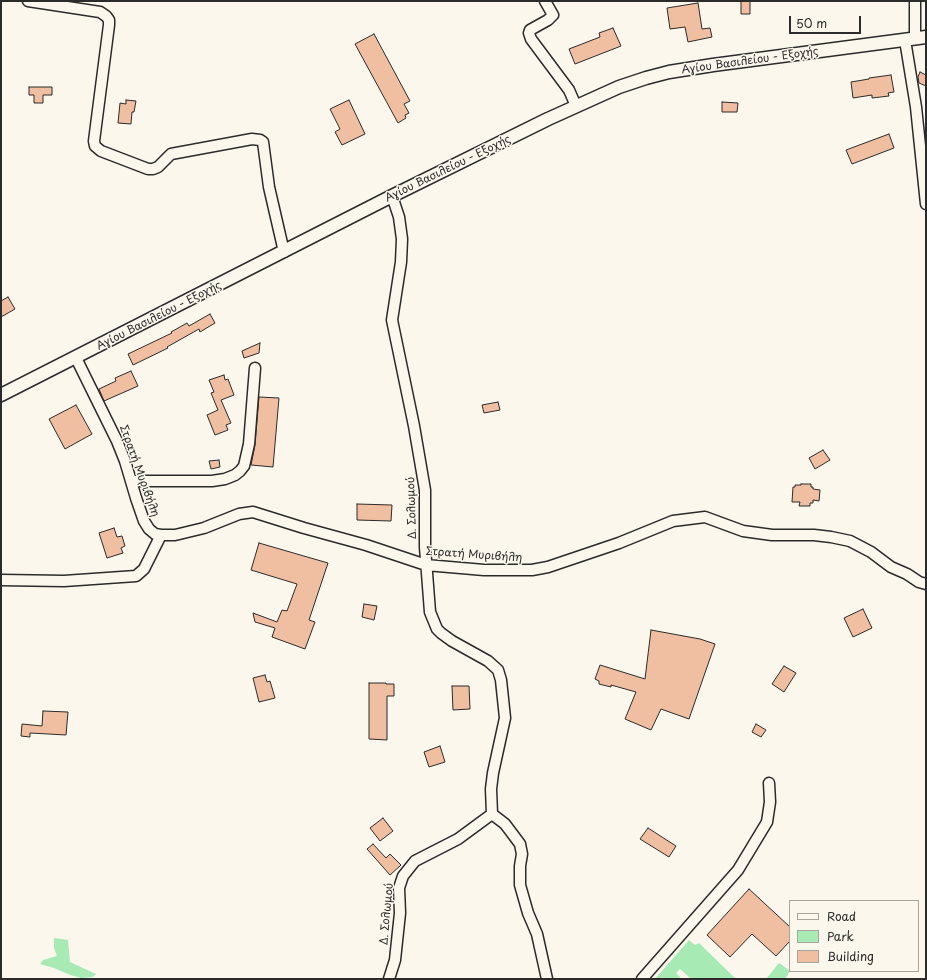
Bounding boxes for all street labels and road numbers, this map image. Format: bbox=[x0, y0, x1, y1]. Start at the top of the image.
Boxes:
street label: Αγίου Βασιλείου - Εξοχής bbox=[681, 45, 819, 77]
street label: Αγίου Βασιλείου - Εξοχής bbox=[383, 133, 513, 205]
street label: Αγίου Βασιλείου - Εξοχής bbox=[94, 279, 224, 353]
street label: Στρατή Μυριβήλη bbox=[116, 423, 162, 519]
street label: Δ. Σολωμού bbox=[404, 477, 420, 539]
street label: Στρατή Μυριβήλη bbox=[425, 545, 523, 565]
street label: Δ. Σολωμού bbox=[378, 882, 396, 946]

